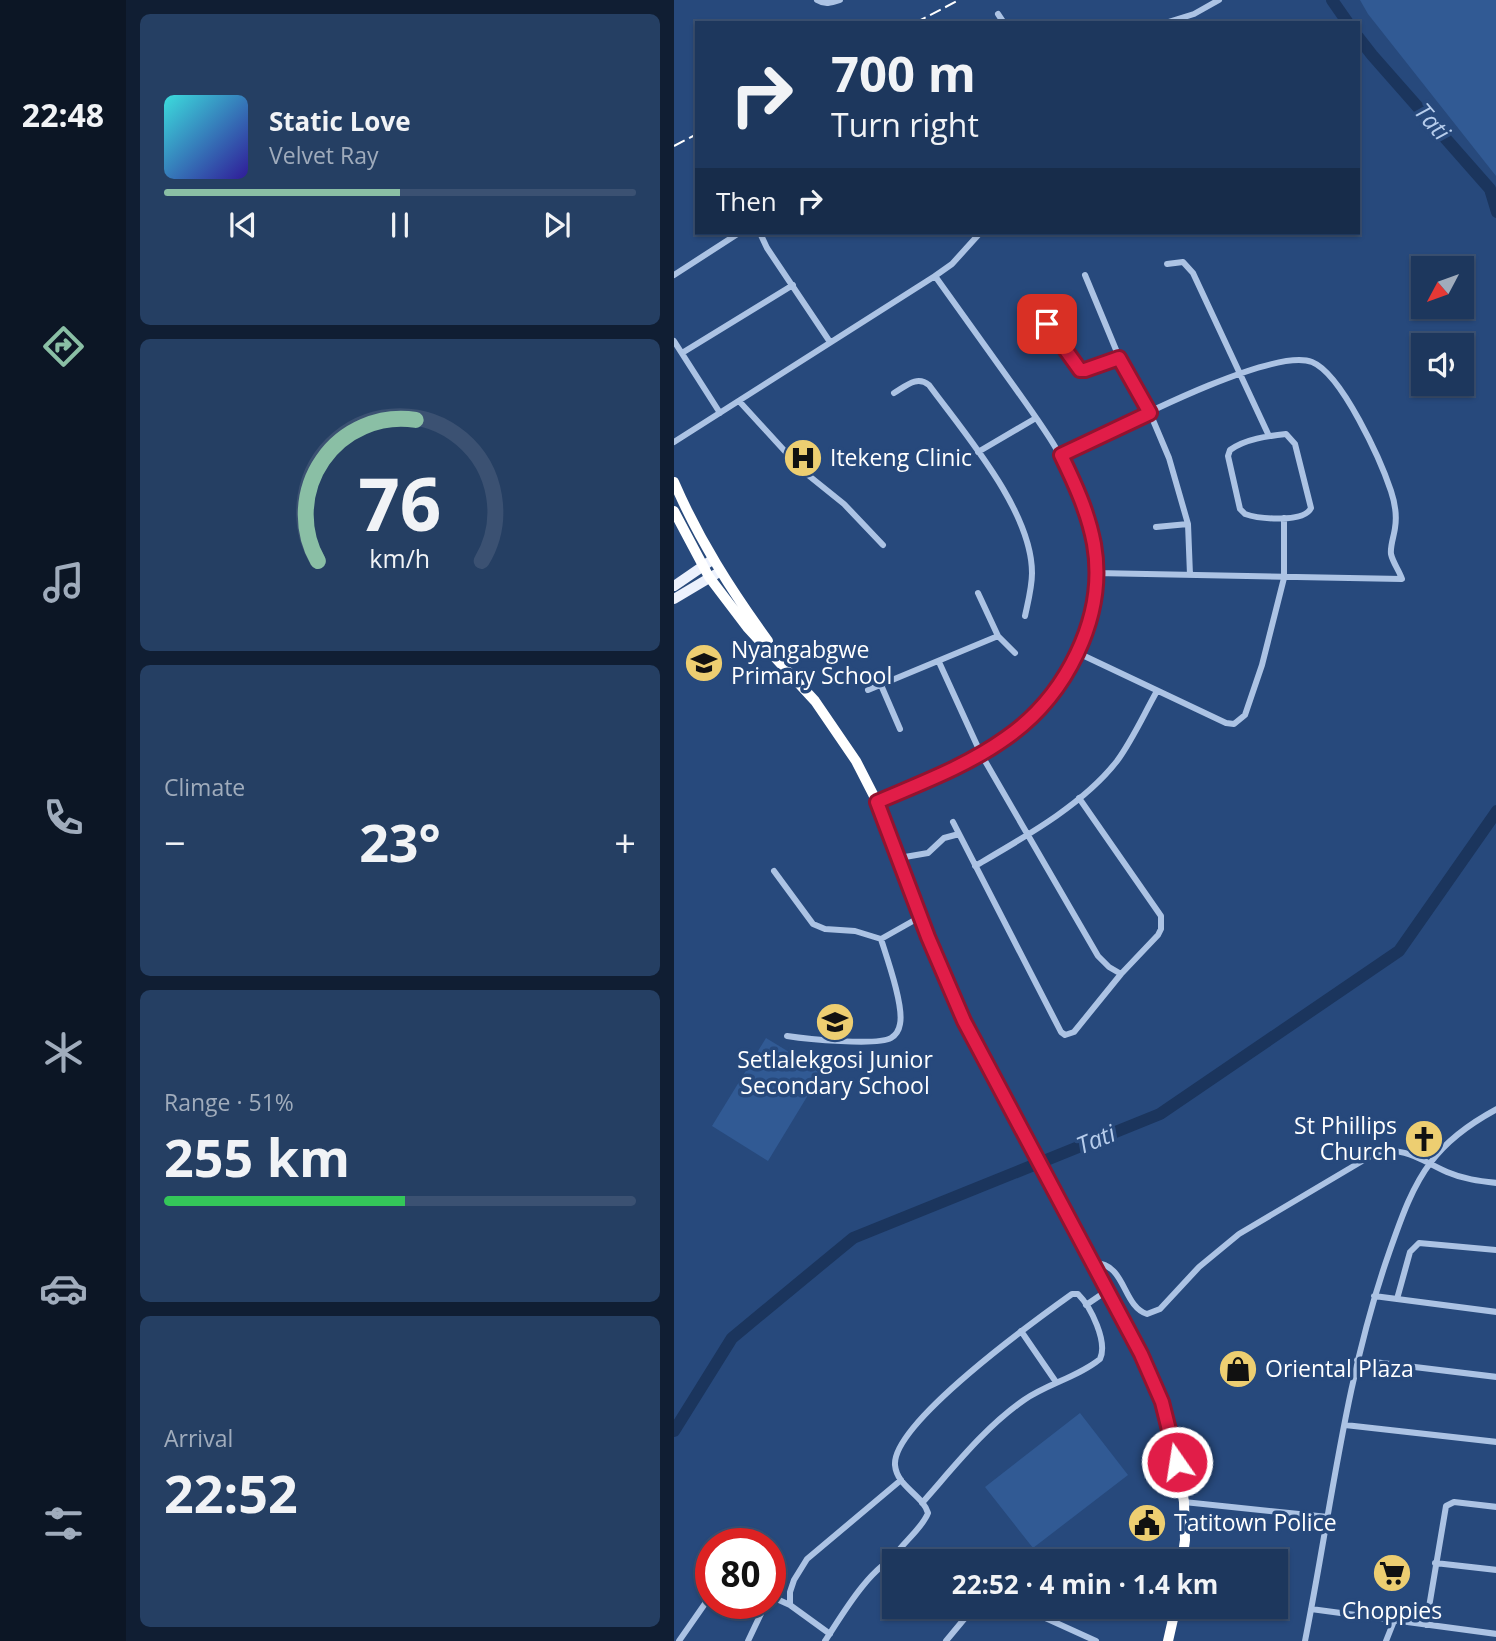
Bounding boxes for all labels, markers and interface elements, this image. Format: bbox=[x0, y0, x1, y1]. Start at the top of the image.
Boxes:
text: 700 m bbox=[831, 40, 976, 106]
icon: right bbox=[716, 49, 807, 140]
text: 22:48 bbox=[22, 93, 104, 136]
water label: Tati bbox=[1408, 95, 1459, 147]
text: Static Love bbox=[269, 103, 411, 139]
text: Turn right bbox=[831, 103, 979, 146]
text: Velvet Ray bbox=[269, 139, 379, 171]
icon: right bbox=[791, 182, 829, 220]
text: Then bbox=[716, 183, 777, 219]
icon: previous bbox=[224, 206, 262, 244]
icon: pause bbox=[381, 206, 419, 244]
icon: next bbox=[538, 206, 576, 244]
north arrow bbox=[1411, 256, 1474, 318]
map controls bbox=[1411, 256, 1474, 396]
pin bbox=[1017, 294, 1077, 354]
icon: arrive bbox=[1028, 305, 1066, 343]
icon: directions bbox=[39, 322, 88, 371]
button: sound bbox=[1411, 333, 1474, 396]
hospital icon: Itekeng Clinic bbox=[782, 437, 824, 479]
place label: Itekeng Clinic bbox=[830, 441, 972, 473]
text: 76 bbox=[358, 454, 442, 553]
text: km/h bbox=[370, 541, 430, 575]
icon: music bbox=[39, 558, 88, 607]
place label: Nyangabgwe Primary School bbox=[731, 633, 892, 691]
school or university icon: Nyangabgwe Primary School bbox=[683, 642, 725, 684]
text: Climate bbox=[164, 771, 245, 803]
icon: phone bbox=[39, 793, 88, 842]
text: 23° bbox=[359, 806, 441, 877]
text: − bbox=[164, 816, 186, 868]
text: + bbox=[614, 816, 636, 868]
school or university icon: Setlalekgosi Junior Secondary School bbox=[814, 1001, 856, 1043]
icon: climate bbox=[39, 1028, 88, 1077]
place label: Setlalekgosi Junior Secondary School bbox=[737, 1043, 933, 1101]
text: Range · 51% bbox=[164, 1086, 294, 1118]
place label: St Phillips Church bbox=[1294, 1109, 1397, 1167]
water label: Tati bbox=[1071, 1116, 1121, 1161]
church icon: St Phillips Church bbox=[1403, 1118, 1445, 1160]
text: 255 km bbox=[164, 1121, 350, 1192]
icon: car bbox=[39, 1264, 88, 1313]
shop icon: Oriental Plaza bbox=[1217, 1348, 1259, 1390]
place label: Oriental Plaza bbox=[1265, 1352, 1414, 1384]
text: Arrival bbox=[164, 1422, 233, 1454]
position arrow bbox=[1140, 1425, 1214, 1499]
text: 22:52 bbox=[164, 1457, 298, 1528]
icon: filters bbox=[39, 1499, 88, 1548]
public building icon: Tatitown Police bbox=[1126, 1502, 1168, 1544]
place label: Tatitown Police bbox=[1174, 1506, 1337, 1538]
speed limit sign: 80 bbox=[695, 1528, 786, 1619]
supermarket icon: Choppies bbox=[1371, 1552, 1413, 1594]
text: 22:52 · 4 min · 1.4 km bbox=[952, 1566, 1218, 1602]
place label: Choppies bbox=[1342, 1594, 1442, 1626]

